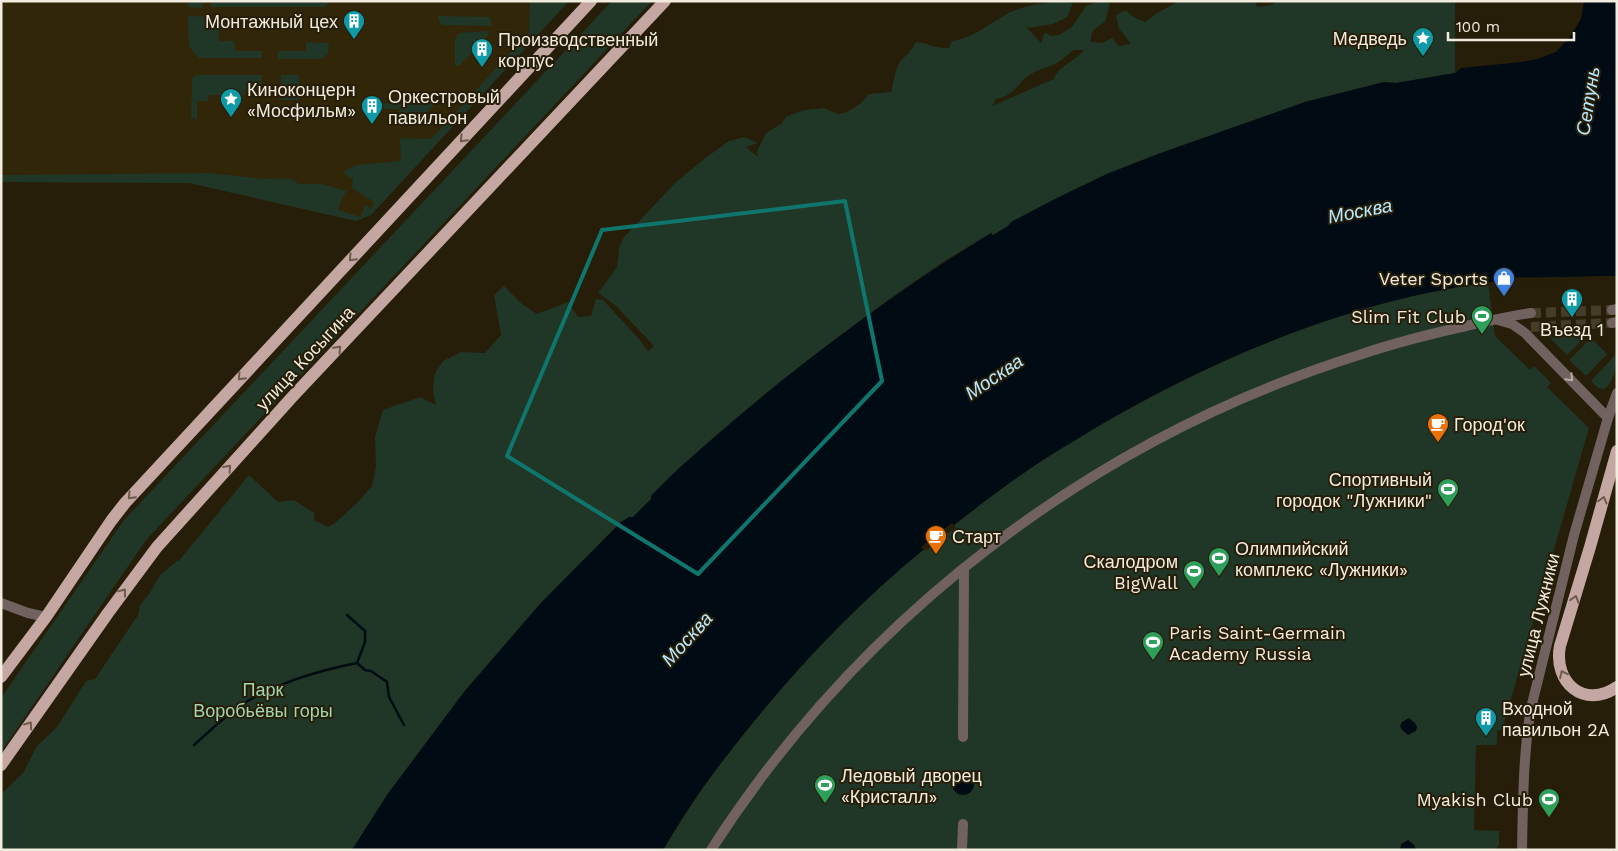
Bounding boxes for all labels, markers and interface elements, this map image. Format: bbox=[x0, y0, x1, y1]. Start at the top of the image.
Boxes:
building icon: Монтажный цех bbox=[342, 9, 366, 40]
scale bar bbox=[1448, 10, 1574, 42]
place label: Монтажный цех bbox=[205, 11, 338, 32]
text: 100 m bbox=[1456, 18, 1500, 36]
place icon: Медведь bbox=[1411, 26, 1435, 57]
place label: Медведь bbox=[1333, 28, 1407, 49]
place label: Производственный корпус bbox=[498, 29, 658, 71]
building icon: Производственный корпус bbox=[470, 37, 494, 68]
water label: Сетунь bbox=[1571, 65, 1605, 137]
place label: Киноконцерн «Мосфильм» bbox=[247, 79, 356, 121]
place label: Оркестровый павильон bbox=[388, 86, 500, 128]
place icon: Киноконцерн «Мосфильм» bbox=[219, 87, 243, 118]
building icon: Оркестровый павильон bbox=[360, 94, 384, 125]
one-way arrow bbox=[460, 134, 469, 143]
water label: Москва bbox=[1326, 194, 1394, 228]
one-way arrow bbox=[349, 253, 358, 262]
shop icon: Veter Sports bbox=[1492, 266, 1516, 297]
place label: Veter Sports bbox=[1379, 268, 1488, 289]
building icon: Въезд 1 bbox=[1560, 287, 1584, 318]
street label: улица Косыгина bbox=[251, 301, 359, 414]
sports icon: Slim Fit Club bbox=[1470, 304, 1494, 335]
place label: Slim Fit Club bbox=[1351, 306, 1466, 327]
place label: Въезд 1 bbox=[1540, 319, 1604, 340]
one-way arrow bbox=[332, 345, 341, 354]
water label: Москва bbox=[961, 349, 1027, 405]
one-way arrow bbox=[238, 372, 247, 381]
one-way arrow bbox=[1564, 373, 1573, 382]
cafe icon: Город'ок bbox=[1426, 412, 1450, 443]
place label: Город'ок bbox=[1454, 414, 1525, 435]
one-way arrow bbox=[222, 465, 231, 474]
place label: Спортивный городок "Лужники" bbox=[1276, 469, 1432, 511]
sports icon: Спортивный городок "Лужники" bbox=[1436, 477, 1460, 508]
one-way arrow bbox=[128, 491, 137, 500]
one-way arrow bbox=[1598, 496, 1608, 505]
cafe icon: Старт bbox=[924, 524, 948, 555]
place label: Старт bbox=[952, 526, 1001, 547]
place label: Олимпийский комплекс «Лужники» bbox=[1235, 538, 1408, 580]
sports icon: Олимпийский комплекс «Лужники» bbox=[1207, 546, 1231, 577]
place label: Скалодром BigWall bbox=[1084, 551, 1178, 593]
street label: улица Лужники bbox=[1512, 551, 1564, 679]
sports icon: Скалодром BigWall bbox=[1182, 559, 1206, 590]
one-way arrow bbox=[117, 588, 126, 598]
one-way arrow bbox=[1569, 595, 1579, 604]
water label: Москва bbox=[657, 607, 717, 671]
place label: Paris Saint-Germain Academy Russia bbox=[1169, 622, 1346, 664]
sports icon: Paris Saint-Germain Academy Russia bbox=[1141, 630, 1165, 661]
one-way arrow bbox=[1559, 671, 1569, 680]
park label: Парк Воробьёвы горы bbox=[193, 679, 333, 721]
place label: Входной павильон 2A bbox=[1502, 698, 1610, 740]
building icon: Входной павильон 2A bbox=[1474, 706, 1498, 737]
one-way arrow bbox=[23, 721, 32, 731]
place label: Ледовый дворец «Кристалл» bbox=[841, 765, 982, 807]
sports icon: Ледовый дворец «Кристалл» bbox=[813, 773, 837, 804]
sports icon: Myakish Club bbox=[1537, 787, 1561, 818]
place label: Myakish Club bbox=[1416, 789, 1533, 810]

